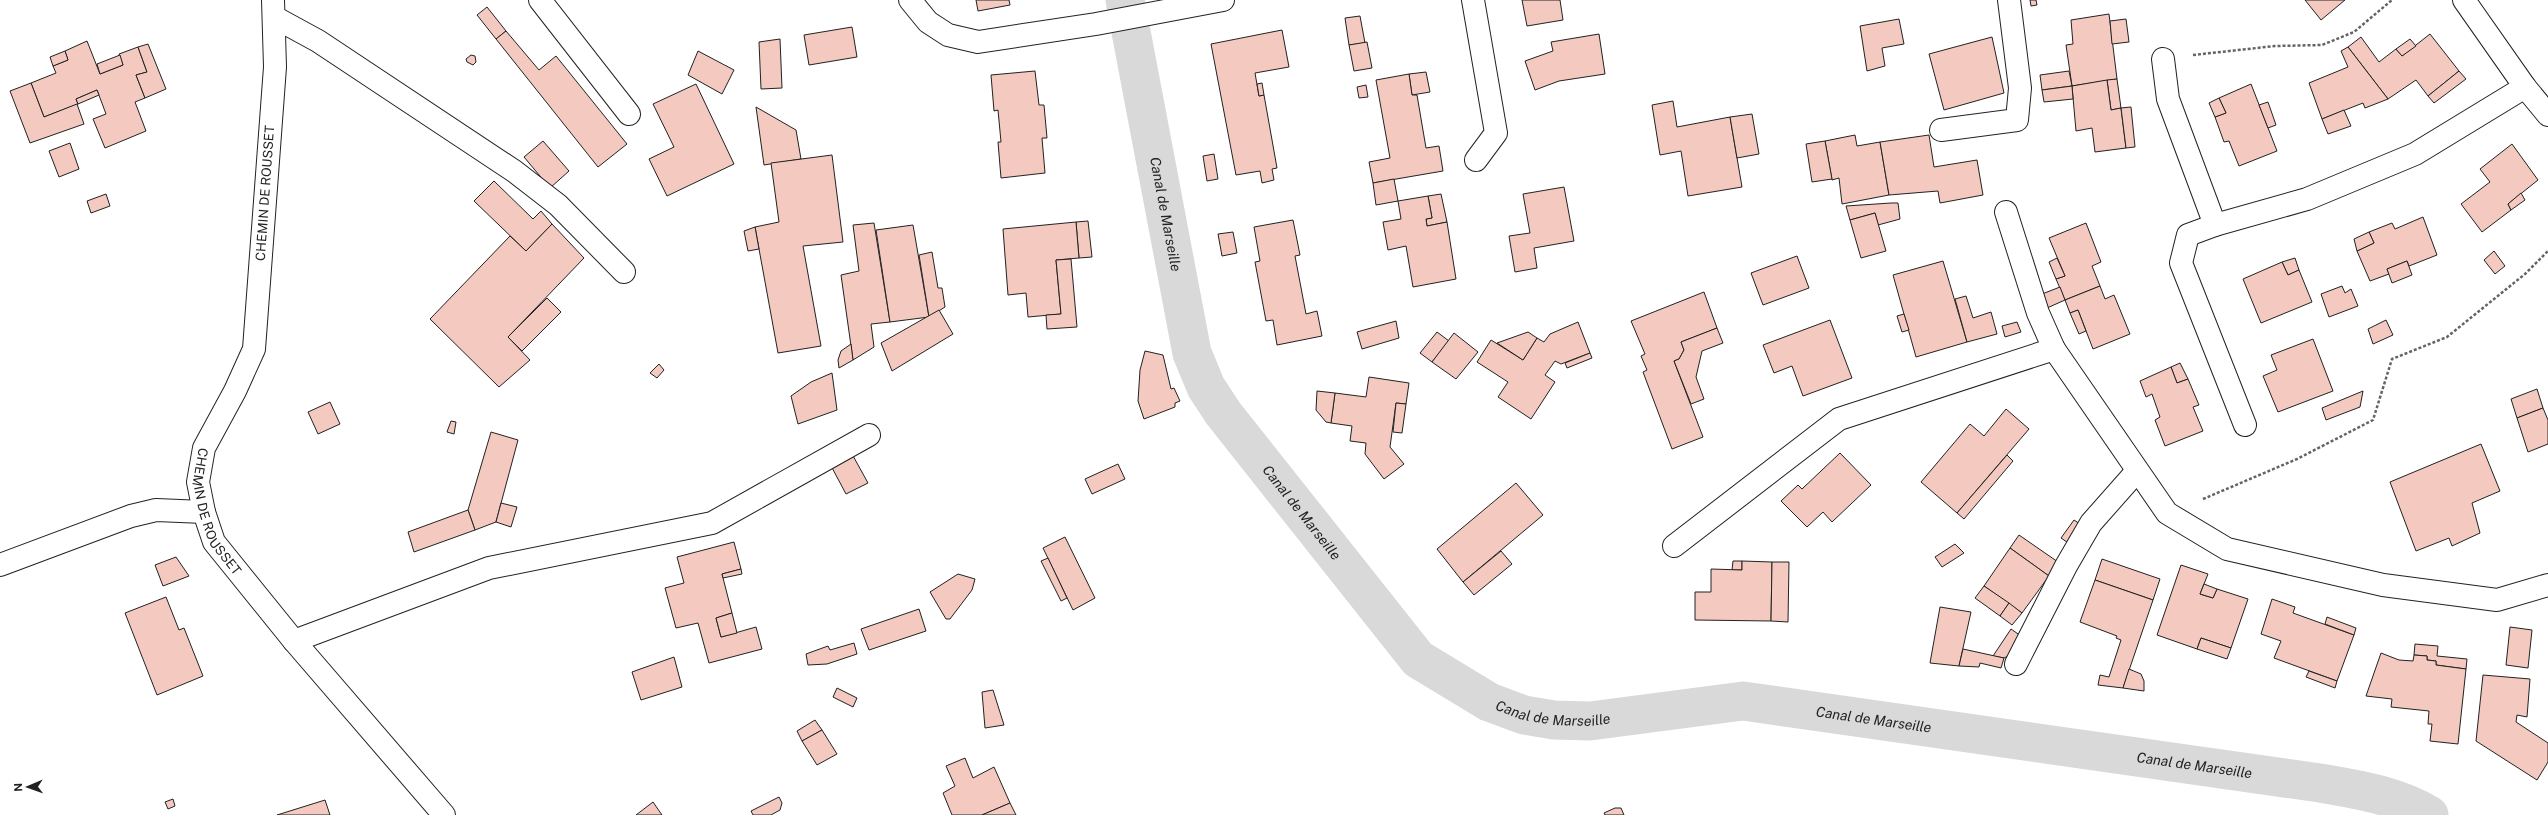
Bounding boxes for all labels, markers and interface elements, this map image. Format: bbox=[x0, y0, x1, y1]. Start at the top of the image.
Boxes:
street label: CHEMIN DE ROUSSET bbox=[253, 124, 277, 261]
water label: Canal de Marseille bbox=[1147, 156, 1184, 273]
street label: CHEMIN DE ROUSSET bbox=[190, 447, 245, 578]
water label: Canal de Marseille bbox=[1259, 462, 1344, 563]
water label: Canal de Marseille bbox=[1493, 697, 1612, 729]
water label: Canal de Marseille bbox=[1815, 703, 1933, 736]
water label: Canal de Marseille bbox=[2136, 749, 2253, 781]
north arrow bbox=[8, 767, 48, 807]
text: N bbox=[12, 783, 24, 792]

